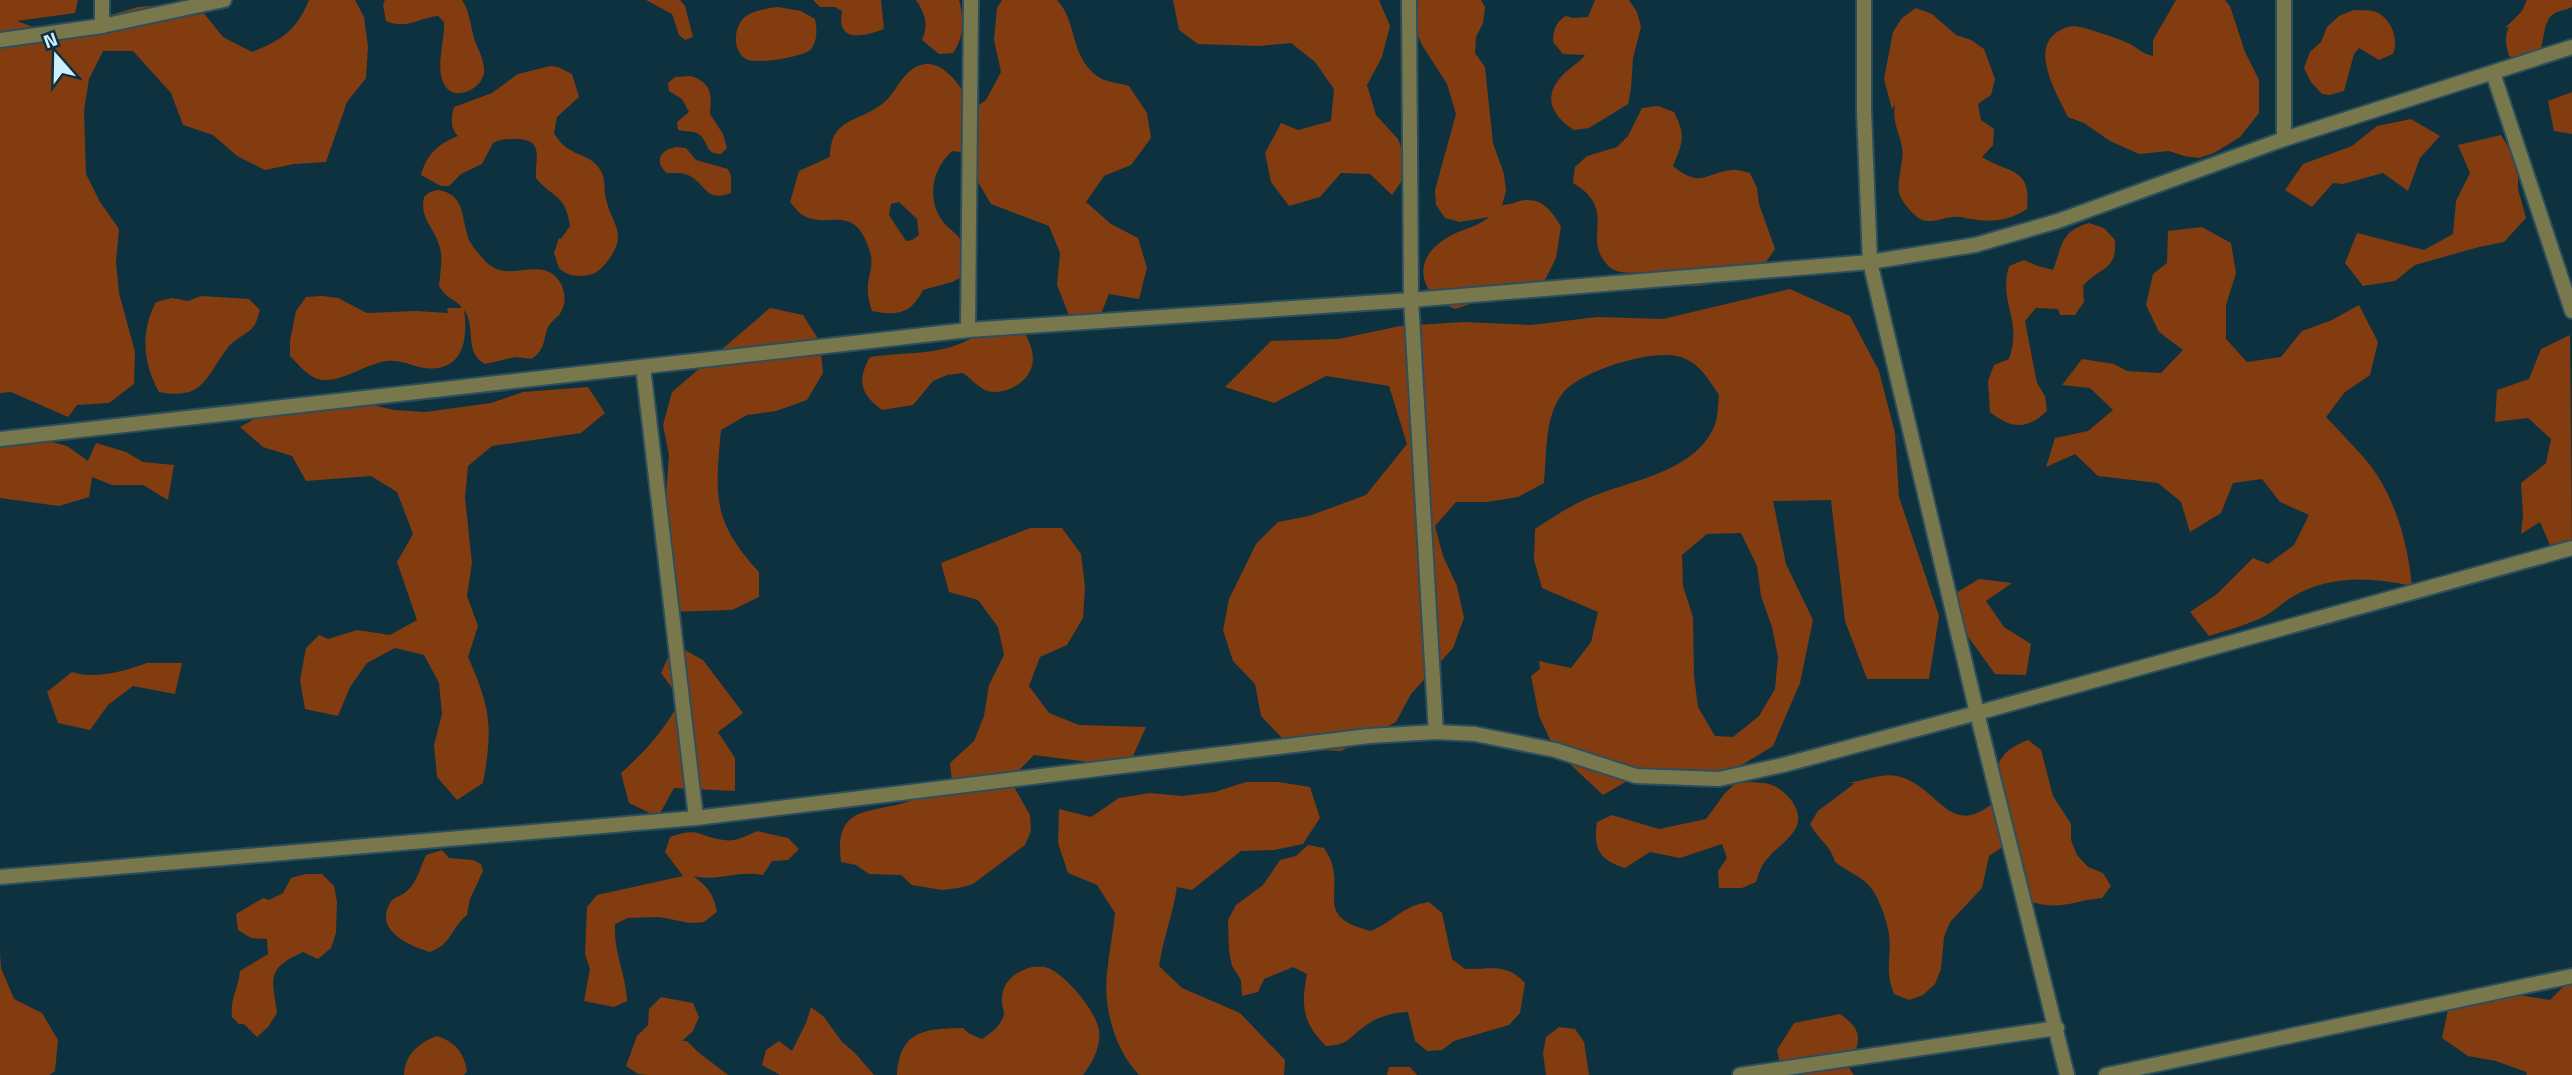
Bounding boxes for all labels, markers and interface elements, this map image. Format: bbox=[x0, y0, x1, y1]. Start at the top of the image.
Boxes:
north arrow bbox=[21, 21, 91, 91]
text: N bbox=[39, 24, 61, 55]

